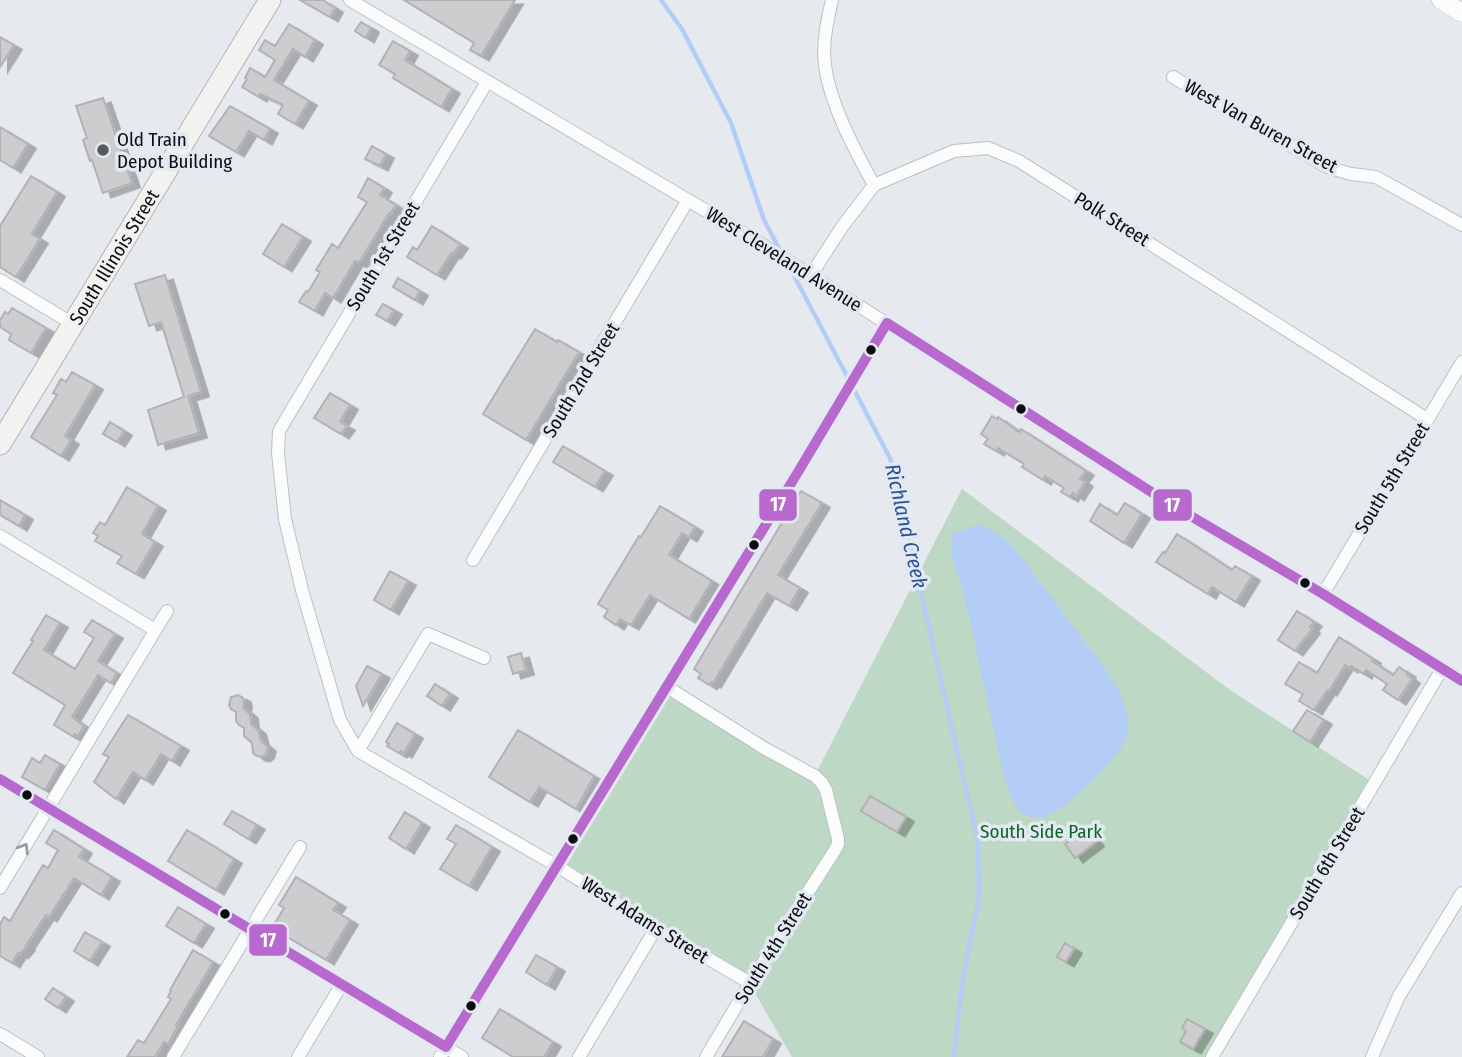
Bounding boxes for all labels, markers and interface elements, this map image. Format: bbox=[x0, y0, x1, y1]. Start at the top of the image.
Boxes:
street label: West Van Buren Street bbox=[1180, 74, 1342, 178]
place label: Old Train Depot Building bbox=[117, 128, 232, 173]
marker: Old Train Depot Building bbox=[95, 142, 111, 158]
street label: South Illinois Street bbox=[64, 184, 164, 329]
street label: Polk Street bbox=[1070, 187, 1155, 252]
street label: South 1st Street bbox=[341, 197, 425, 315]
street label: West Cleveland Avenue bbox=[702, 202, 866, 316]
street label: South 2nd Street bbox=[538, 318, 625, 442]
unlabelled marker bbox=[864, 343, 878, 357]
unlabelled marker bbox=[1014, 402, 1028, 416]
street label: South 5th Street bbox=[1350, 417, 1435, 538]
water label: Richland Creek bbox=[879, 461, 933, 591]
line badge: 17 bbox=[758, 488, 798, 522]
line badge: 17 bbox=[1152, 488, 1193, 522]
text: 17 bbox=[770, 493, 786, 516]
text: 17 bbox=[1164, 494, 1180, 517]
unlabelled marker bbox=[747, 538, 761, 552]
unlabelled marker bbox=[1298, 576, 1312, 590]
unlabelled marker bbox=[20, 788, 34, 802]
street label: South 6th Street bbox=[1284, 802, 1370, 923]
park label: South Side Park bbox=[980, 820, 1102, 843]
unlabelled marker bbox=[566, 832, 580, 846]
one-way arrow bbox=[16, 842, 29, 855]
street label: West Adams Street bbox=[577, 872, 714, 969]
street label: South 4th Street bbox=[730, 888, 817, 1008]
unlabelled marker bbox=[218, 907, 232, 921]
line badge: 17 bbox=[248, 923, 288, 957]
text: 17 bbox=[260, 929, 276, 952]
unlabelled marker bbox=[464, 999, 478, 1013]

